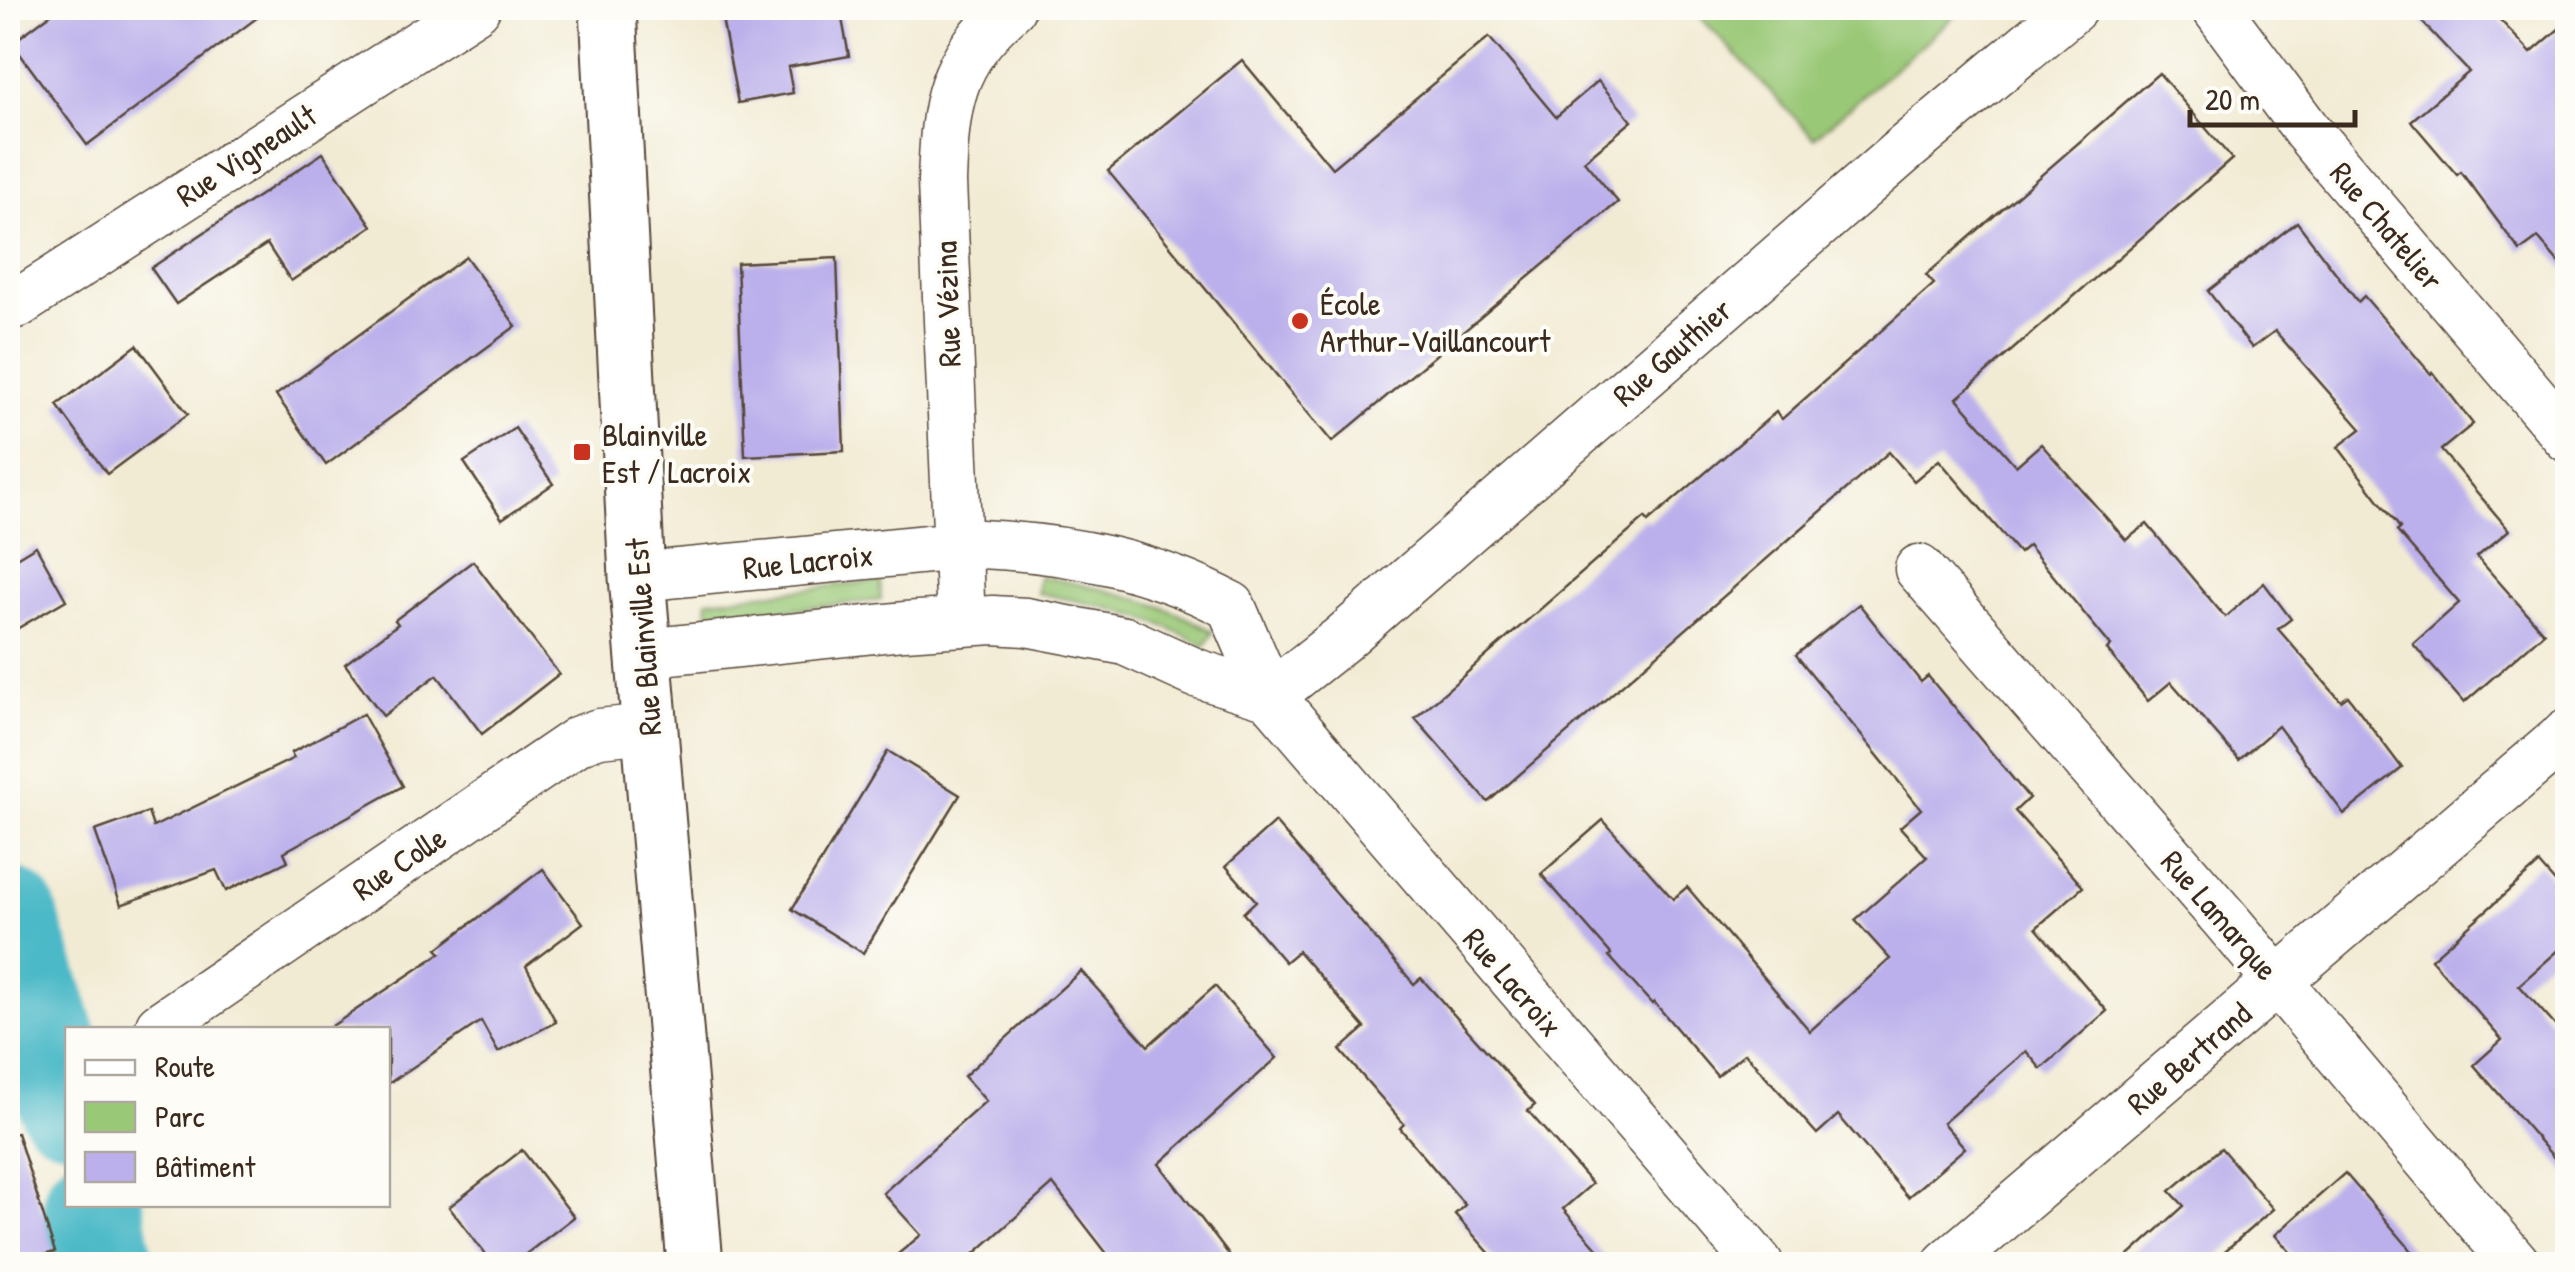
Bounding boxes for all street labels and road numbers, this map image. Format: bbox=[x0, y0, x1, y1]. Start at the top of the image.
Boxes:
street label: Rue Vigneault bbox=[168, 93, 325, 216]
street label: Rue Chatelier bbox=[2321, 153, 2453, 299]
street label: Rue Vézina bbox=[923, 240, 971, 368]
street label: Rue Gauthier bbox=[1603, 288, 1741, 416]
street label: Rue Lacroix bbox=[741, 533, 875, 589]
street label: Rue Blainville Est bbox=[615, 536, 671, 737]
street label: Rue Colle bbox=[344, 816, 455, 910]
street label: Rue Lamarque bbox=[2152, 841, 2289, 989]
street label: Rue Lacroix bbox=[1454, 918, 1572, 1046]
street label: Rue Bertrand bbox=[2118, 992, 2260, 1124]

